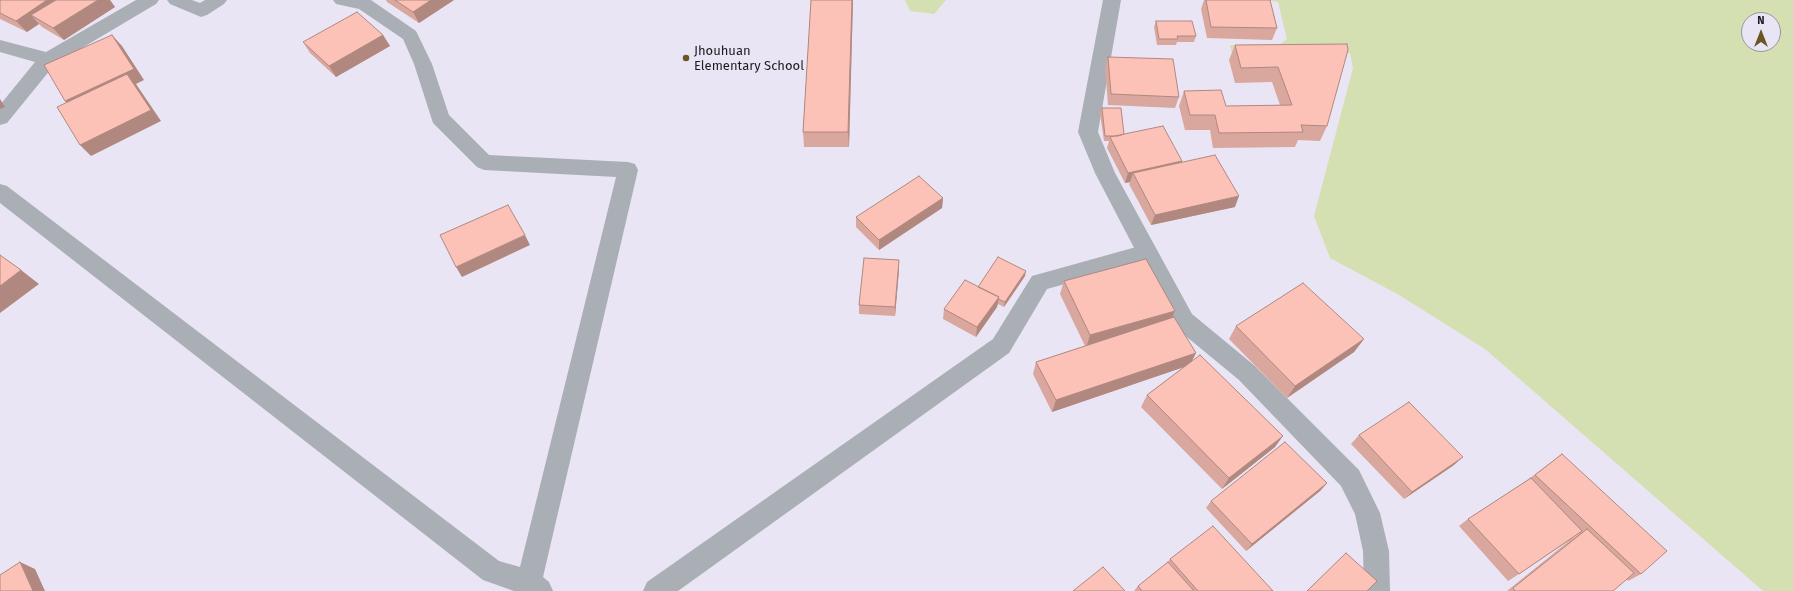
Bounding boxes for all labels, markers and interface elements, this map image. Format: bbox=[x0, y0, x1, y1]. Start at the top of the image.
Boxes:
north arrow bbox=[1741, 12, 1781, 52]
text: N bbox=[1757, 14, 1765, 27]
place label: Jhouhuan Elementary School bbox=[694, 43, 804, 74]
marker: Jhouhuan Elementary School bbox=[681, 53, 691, 63]

